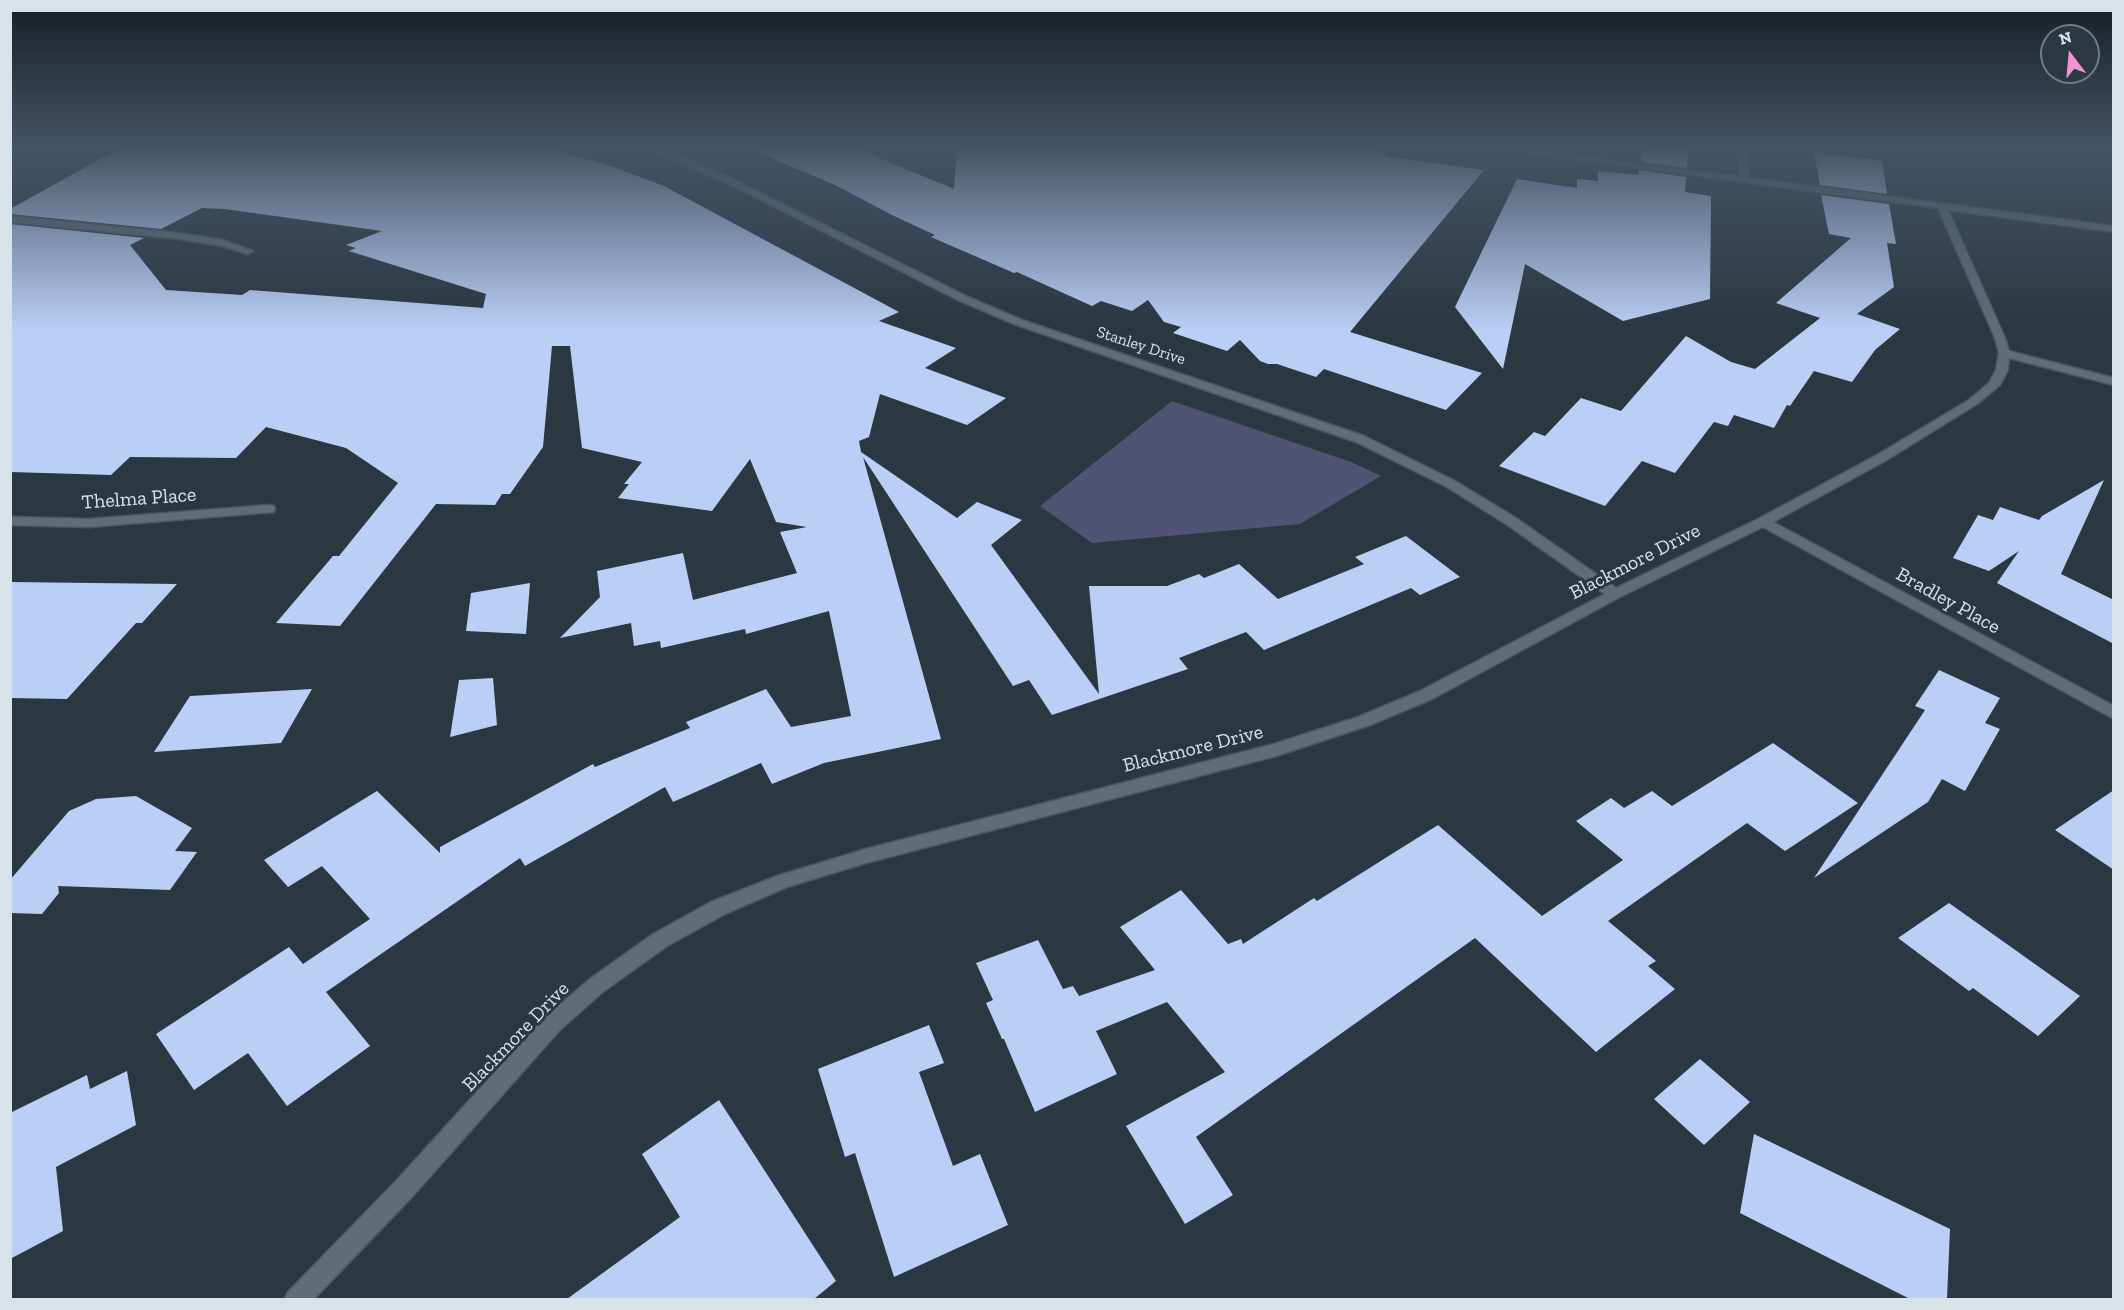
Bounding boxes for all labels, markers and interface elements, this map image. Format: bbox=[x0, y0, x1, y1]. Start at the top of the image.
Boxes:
north arrow bbox=[2040, 24, 2100, 84]
text: N bbox=[2057, 27, 2074, 49]
street label: Stanley Drive bbox=[1094, 323, 1188, 369]
street label: Thelma Place bbox=[81, 483, 197, 515]
street label: Blackmore Drive bbox=[1566, 519, 1704, 605]
street label: Bradley Place bbox=[1892, 563, 2004, 639]
street label: Blackmore Drive bbox=[1120, 720, 1266, 778]
street label: Blackmore Drive bbox=[458, 977, 574, 1097]

